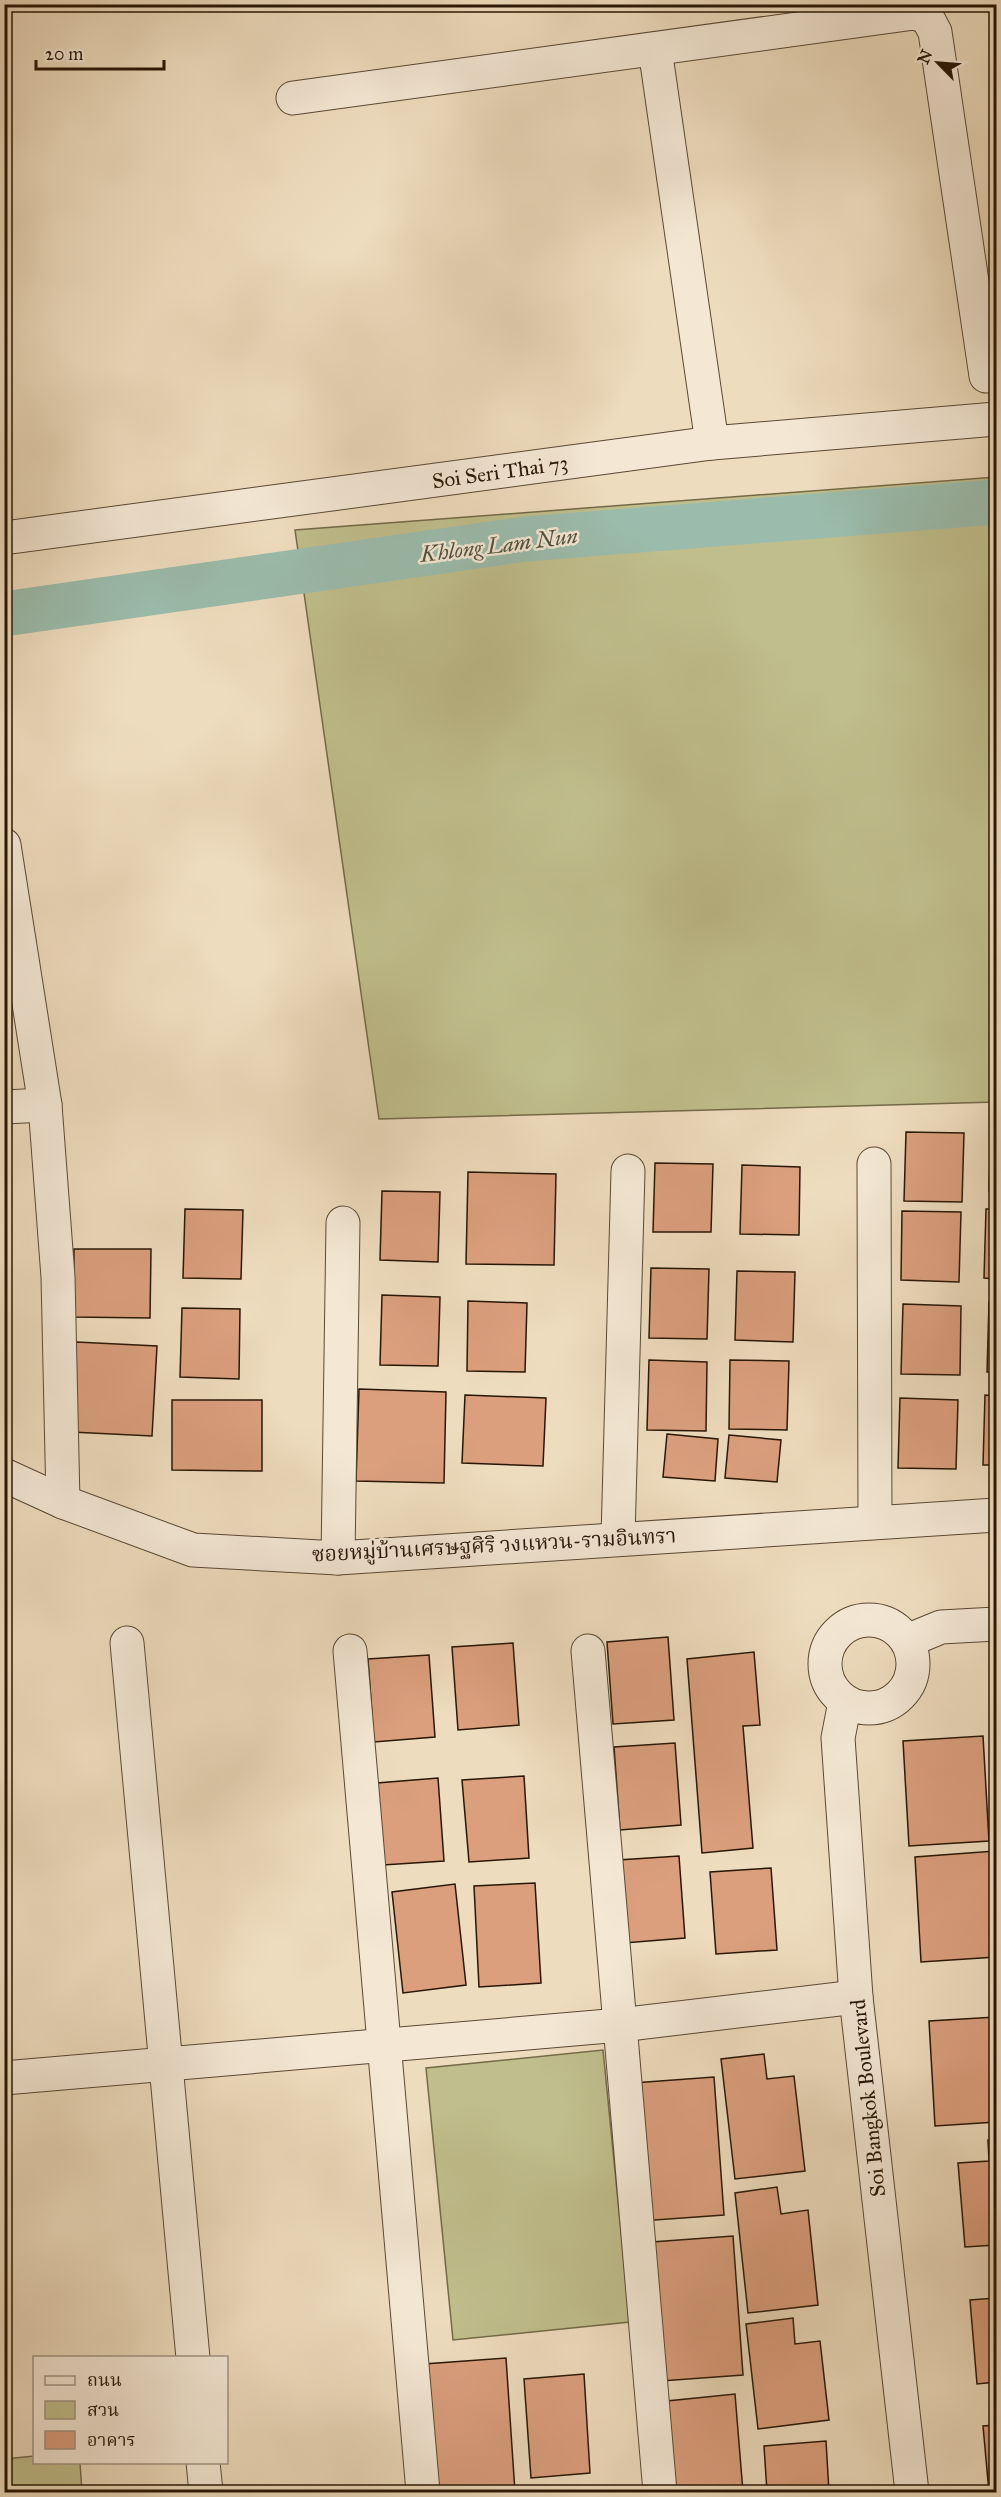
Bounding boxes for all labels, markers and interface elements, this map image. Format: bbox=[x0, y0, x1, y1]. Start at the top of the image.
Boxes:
scale bar bbox=[36, 33, 164, 71]
north arrow bbox=[908, 33, 968, 93]
text: 20 m bbox=[45, 43, 83, 65]
text: N bbox=[913, 46, 937, 67]
street label: Soi Seri Thai 73 bbox=[430, 450, 570, 494]
water label: Khlong Lam Nun bbox=[418, 522, 580, 568]
street label: ซอยหมู่บ้านเศรษฐศิริ วงแหวน-รามอินทรา bbox=[311, 1522, 677, 1568]
street label: Soi Bangkok Boulevard bbox=[845, 1997, 891, 2198]
legend bbox=[33, 2356, 228, 2464]
text: ถนน bbox=[87, 2369, 122, 2391]
text: สวน bbox=[87, 2399, 119, 2421]
text: อาคาร bbox=[87, 2429, 136, 2451]

